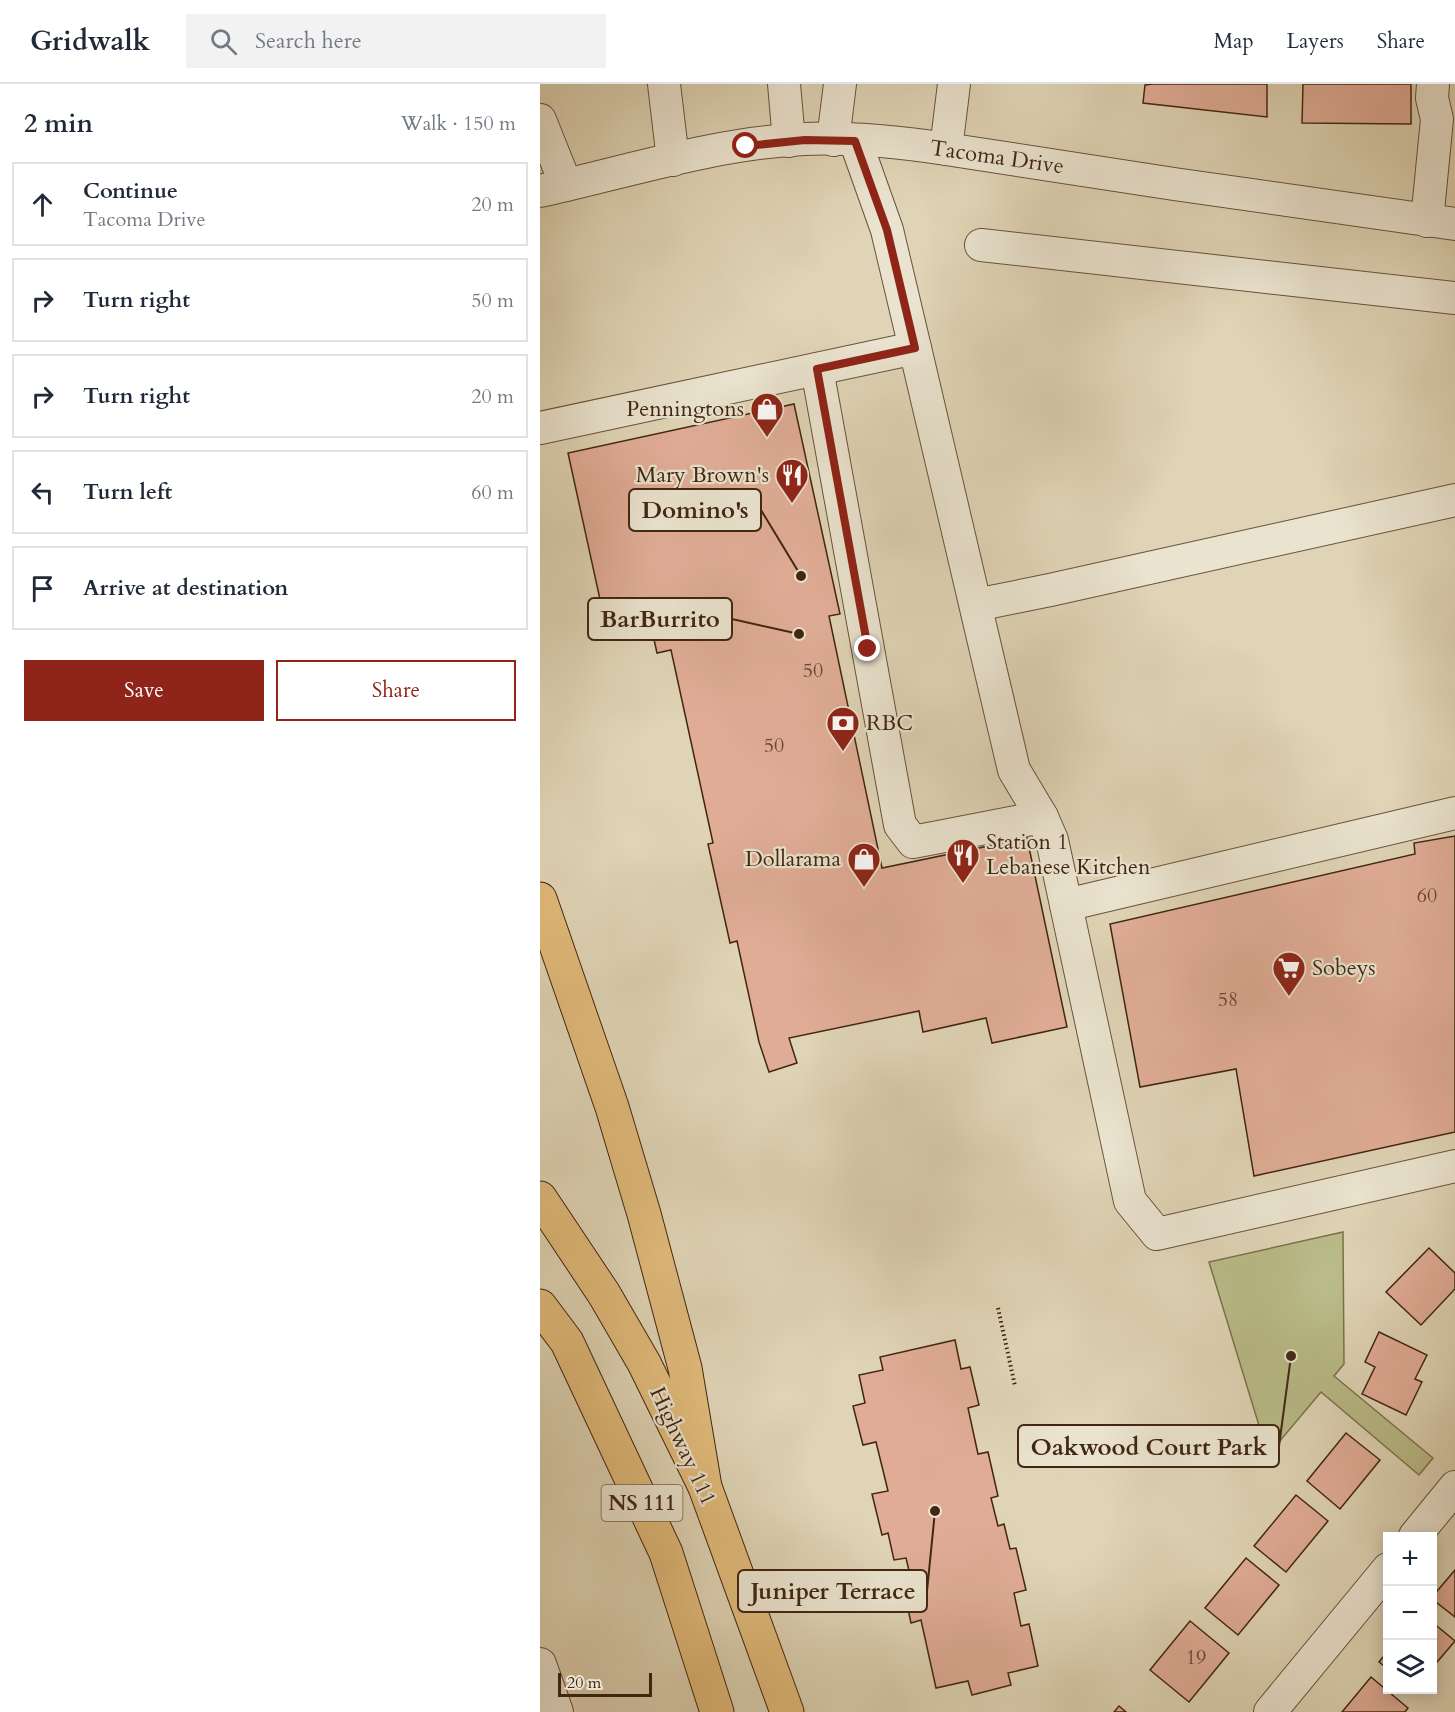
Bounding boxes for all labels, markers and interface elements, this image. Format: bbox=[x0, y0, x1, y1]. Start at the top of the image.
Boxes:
search box bbox=[186, 14, 606, 68]
text: Gridwalk bbox=[30, 22, 150, 60]
icon: search bbox=[207, 25, 240, 58]
text: Search here bbox=[255, 26, 362, 56]
text: Map bbox=[1214, 27, 1254, 56]
text: Layers bbox=[1287, 27, 1344, 56]
text: Share bbox=[1377, 27, 1425, 56]
text: 2 min bbox=[24, 106, 93, 141]
text: Walk · 150 m bbox=[401, 110, 516, 137]
route start bbox=[732, 132, 758, 158]
street label: Tacoma Drive bbox=[928, 133, 1066, 181]
text: Continue bbox=[83, 176, 178, 206]
icon: ahead bbox=[26, 188, 59, 221]
text: 20 m bbox=[471, 191, 514, 218]
text: Tacoma Drive bbox=[83, 206, 206, 233]
icon: right bbox=[26, 284, 59, 317]
text: Turn right bbox=[83, 285, 190, 315]
text: 50 m bbox=[471, 287, 514, 314]
icon: right bbox=[26, 380, 59, 413]
text: Turn right bbox=[83, 381, 190, 411]
text: 20 m bbox=[471, 383, 514, 410]
shop icon: Penningtons bbox=[749, 391, 785, 438]
place label: Penningtons bbox=[626, 394, 744, 424]
restaurant icon: Mary Brown's bbox=[774, 457, 810, 504]
place label: Mary Brown's bbox=[636, 460, 769, 490]
icon: left bbox=[26, 476, 59, 509]
text: Turn left bbox=[83, 477, 172, 507]
text: 60 m bbox=[471, 479, 514, 506]
callout: Domino's bbox=[629, 489, 761, 531]
text: Domino's bbox=[641, 494, 749, 527]
icon: arrive bbox=[26, 572, 59, 605]
text: Arrive at destination bbox=[83, 573, 288, 603]
callout: BarBurrito bbox=[588, 598, 732, 640]
text: BarBurrito bbox=[600, 603, 720, 636]
route end bbox=[854, 635, 880, 661]
house number: 50 bbox=[803, 657, 823, 684]
button: Save bbox=[24, 660, 264, 721]
button: Share bbox=[276, 660, 516, 721]
bank icon: RBC bbox=[825, 705, 861, 752]
place label: RBC bbox=[866, 708, 913, 738]
house number: 50 bbox=[764, 732, 784, 759]
place label: Station 1 Lebanese Kitchen bbox=[986, 827, 1151, 882]
restaurant icon: Station 1 Lebanese Kitchen bbox=[945, 837, 981, 884]
shop icon: Dollarama bbox=[846, 841, 882, 888]
place label: Dollarama bbox=[745, 844, 841, 874]
house number: 60 bbox=[1417, 882, 1437, 909]
supermarket icon: Sobeys bbox=[1271, 950, 1307, 997]
place label: Sobeys bbox=[1312, 953, 1376, 983]
house number: 58 bbox=[1218, 986, 1238, 1013]
street label: Highway 111 bbox=[642, 1382, 724, 1510]
callout: Oakwood Court Park bbox=[1018, 1425, 1279, 1467]
text: Oakwood Court Park bbox=[1031, 1431, 1267, 1464]
road number: NS 111 bbox=[602, 1485, 682, 1521]
map controls bbox=[1383, 1532, 1437, 1694]
button: + bbox=[1383, 1532, 1437, 1586]
callout: Juniper Terrace bbox=[738, 1570, 927, 1612]
text: Juniper Terrace bbox=[747, 1575, 916, 1608]
button: − bbox=[1383, 1586, 1437, 1640]
button: layers bbox=[1383, 1640, 1437, 1694]
house number: 19 bbox=[1186, 1644, 1206, 1671]
scale bar bbox=[558, 1670, 652, 1698]
text: 20 m bbox=[567, 1672, 601, 1694]

